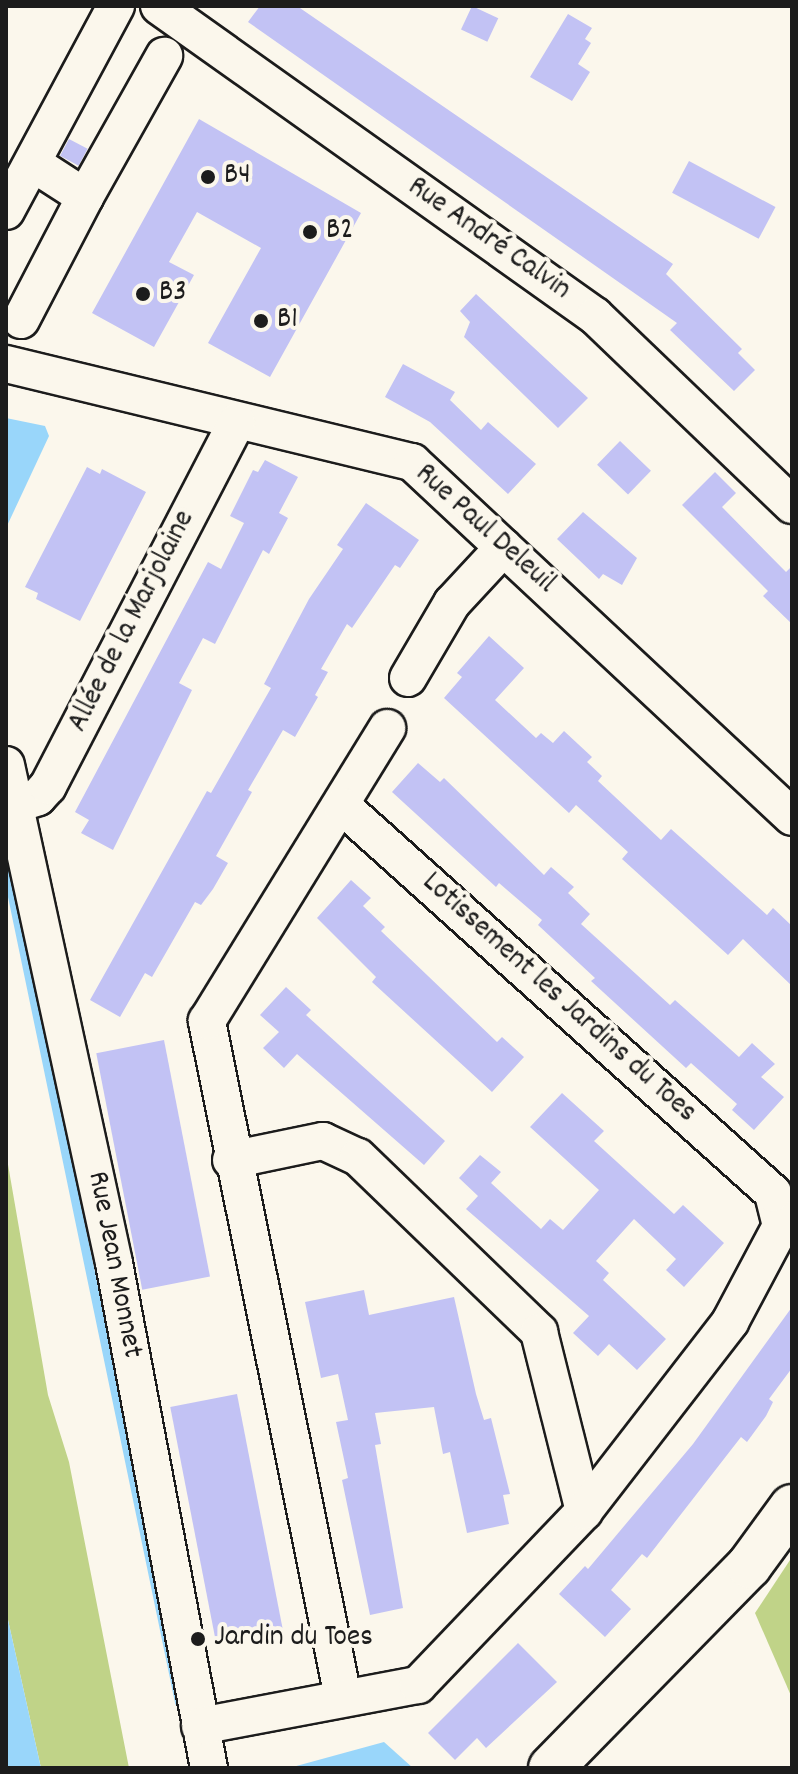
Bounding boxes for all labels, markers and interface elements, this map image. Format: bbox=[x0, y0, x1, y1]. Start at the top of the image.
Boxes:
place label: B4 bbox=[224, 159, 251, 195]
marker: B4 bbox=[199, 168, 217, 186]
street label: Rue André Calvin bbox=[400, 171, 576, 309]
place label: B2 bbox=[326, 214, 353, 250]
marker: B2 bbox=[301, 223, 319, 241]
place label: B3 bbox=[159, 276, 187, 312]
marker: B3 bbox=[134, 285, 152, 303]
place label: B1 bbox=[277, 303, 298, 339]
marker: B1 bbox=[252, 312, 270, 330]
street label: Rue Paul Deleuil bbox=[406, 457, 562, 603]
street label: Allée de la Marjolaine bbox=[62, 505, 204, 739]
street label: Lotissement les Jardins du Toes bbox=[413, 866, 703, 1132]
street label: Rue Jean Monnet bbox=[77, 1169, 149, 1361]
place label: Jardin du Toes bbox=[214, 1621, 373, 1657]
marker: Jardin du Toes bbox=[189, 1630, 207, 1648]

